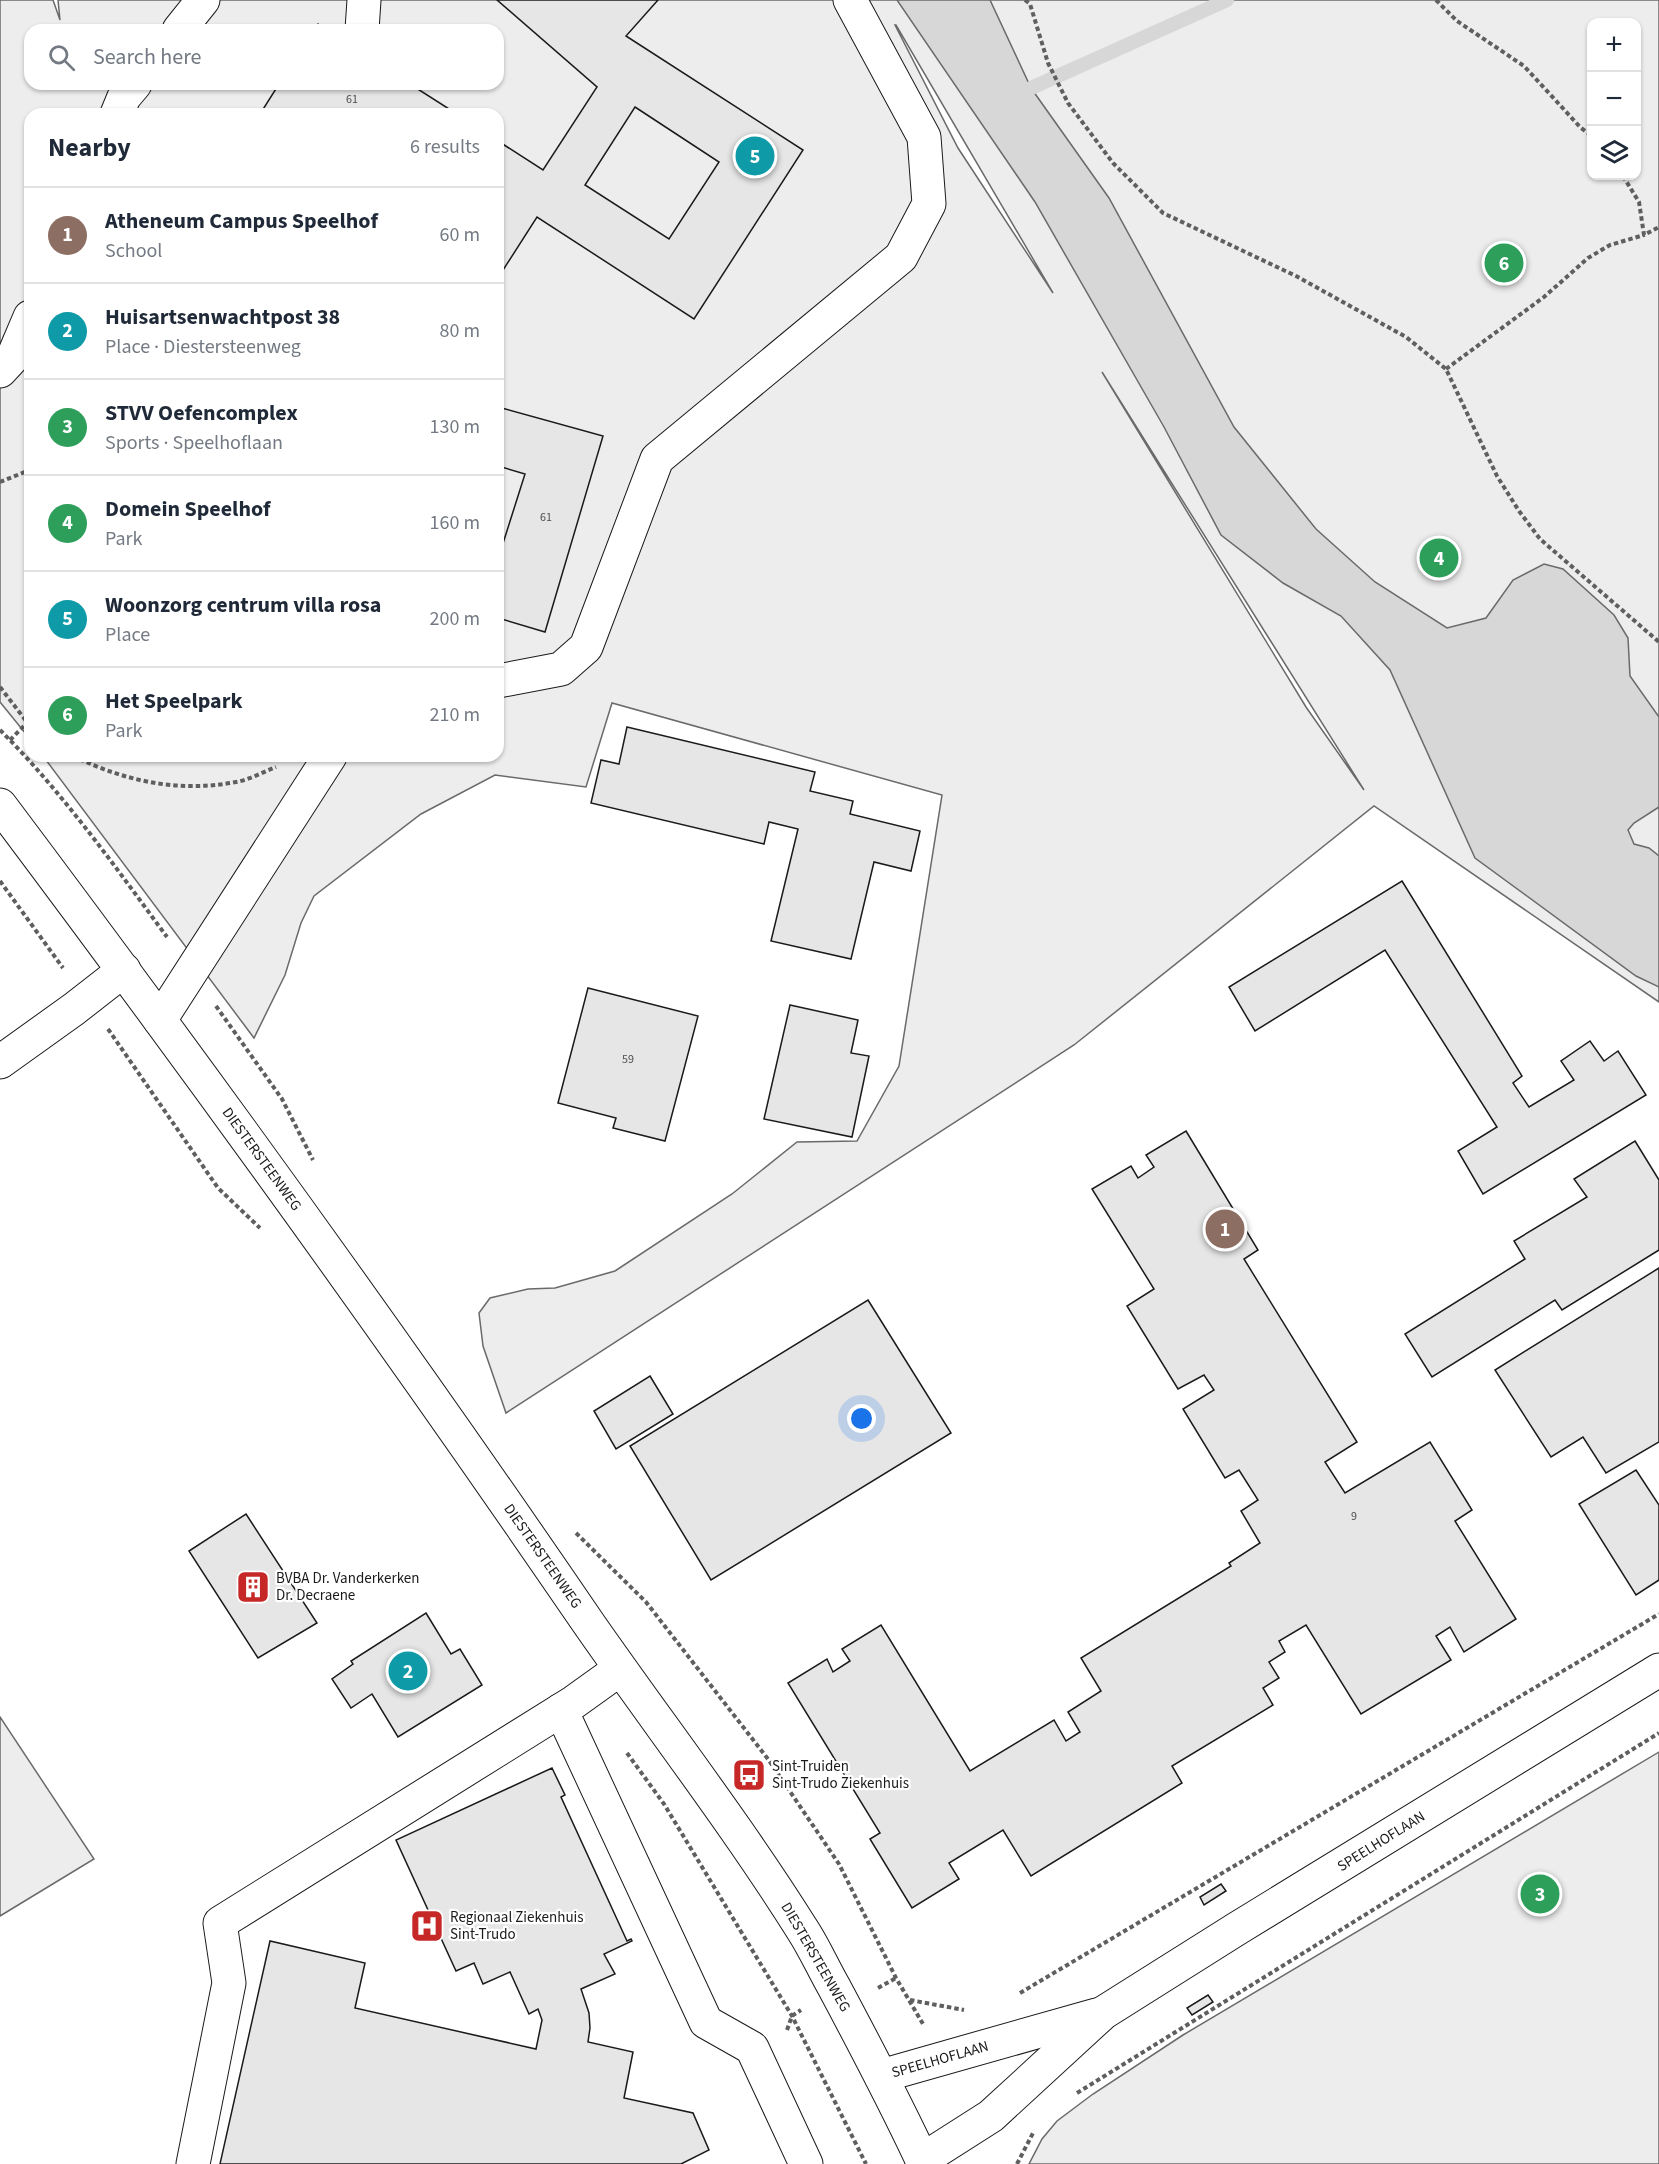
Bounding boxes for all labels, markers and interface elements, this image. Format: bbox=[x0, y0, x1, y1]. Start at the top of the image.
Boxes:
map controls bbox=[1587, 18, 1641, 180]
button: + bbox=[1587, 18, 1641, 72]
search box bbox=[24, 24, 504, 90]
icon: search bbox=[45, 41, 78, 74]
text: Search here bbox=[93, 41, 201, 73]
button: − bbox=[1587, 72, 1641, 126]
house number: 61 bbox=[346, 91, 358, 108]
button: layers bbox=[1587, 126, 1641, 180]
text: Nearby bbox=[48, 129, 131, 166]
text: 6 results bbox=[410, 133, 480, 161]
pin: 5 bbox=[736, 134, 774, 178]
text: Atheneum Campus Speelhof bbox=[105, 205, 378, 237]
text: 1 bbox=[62, 221, 73, 249]
text: 60 m bbox=[440, 221, 480, 249]
text: School bbox=[105, 237, 162, 265]
pin: 6 bbox=[1484, 240, 1524, 286]
text: Huisartsenwachtpost 38 bbox=[105, 301, 340, 333]
text: 2 bbox=[62, 317, 73, 345]
text: 80 m bbox=[440, 317, 480, 345]
text: Place · Diestersteenweg bbox=[105, 333, 301, 361]
text: STVV Oefencomplex bbox=[105, 397, 298, 429]
text: 3 bbox=[62, 413, 73, 441]
text: 130 m bbox=[430, 413, 480, 441]
text: Sports · Speelhoflaan bbox=[105, 429, 283, 457]
text: Domein Speelhof bbox=[105, 493, 271, 525]
text: 4 bbox=[62, 509, 73, 537]
text: 160 m bbox=[430, 509, 480, 537]
house number: 61 bbox=[540, 509, 552, 526]
text: Park bbox=[105, 525, 142, 553]
pin: 4 bbox=[1420, 536, 1458, 580]
text: Woonzorg centrum villa rosa bbox=[105, 589, 381, 621]
text: 5 bbox=[62, 605, 73, 633]
text: 200 m bbox=[430, 605, 480, 633]
text: Place bbox=[105, 621, 150, 649]
text: Het Speelpark bbox=[105, 685, 243, 717]
text: 6 bbox=[62, 701, 73, 729]
text: 210 m bbox=[430, 701, 480, 729]
text: Park bbox=[105, 717, 142, 745]
house number: 59 bbox=[622, 1051, 634, 1068]
street label: DIESTERSTEENWEG bbox=[217, 1103, 306, 1215]
pin: 1 bbox=[1206, 1206, 1244, 1252]
your location bbox=[847, 1404, 876, 1433]
street label: DIESTERSTEENWEG bbox=[499, 1500, 587, 1613]
house number: 9 bbox=[1351, 1508, 1357, 1525]
place label: BVBA Dr. Vanderkerken Dr. Decraene bbox=[276, 1568, 419, 1606]
building icon: BVBA Dr. Vanderkerken Dr. Decraene bbox=[235, 1569, 271, 1605]
pin: 2 bbox=[388, 1648, 428, 1694]
place label: Sint-Truiden Sint-Trudo Ziekenhuis bbox=[772, 1756, 909, 1794]
bus stop icon: Sint-Truiden Sint-Trudo Ziekenhuis bbox=[731, 1757, 767, 1793]
street label: SPEELHOFLAAN bbox=[1333, 1806, 1429, 1877]
pin: 3 bbox=[1520, 1872, 1560, 1916]
street label: DIESTERSTEENWEG bbox=[776, 1899, 855, 2016]
place label: Regionaal Ziekenhuis Sint-Trudo bbox=[450, 1907, 584, 1945]
hospital icon: Regionaal Ziekenhuis Sint-Trudo bbox=[409, 1908, 445, 1944]
street label: SPEELHOFLAAN bbox=[889, 2036, 991, 2083]

